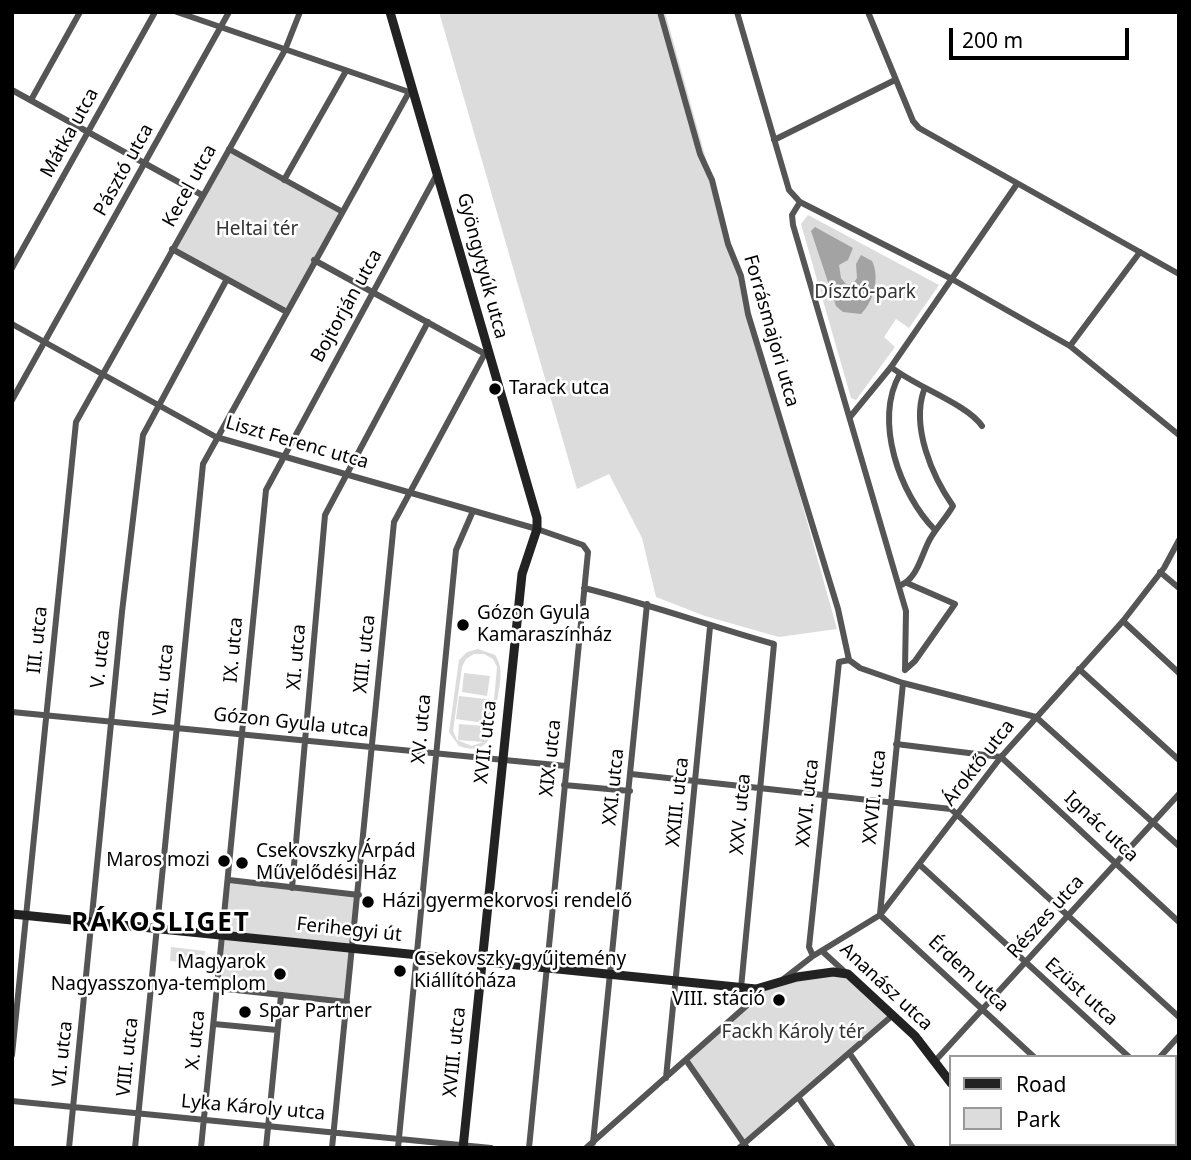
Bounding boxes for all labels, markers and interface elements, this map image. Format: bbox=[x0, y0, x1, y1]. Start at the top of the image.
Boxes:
scale bar bbox=[953, 14, 1133, 58]
text: 200 m bbox=[962, 26, 1023, 54]
street label: Mátka utca bbox=[36, 84, 104, 182]
street label: Pásztó utca bbox=[89, 120, 159, 220]
street label: Kecel utca bbox=[158, 141, 222, 231]
street label: Gyöngytyúk utca bbox=[452, 191, 512, 341]
park label: Heltai tér bbox=[216, 219, 298, 241]
street label: Bojtorján utca bbox=[307, 246, 387, 366]
street label: Forrásmajori utca bbox=[738, 252, 804, 410]
park label: Dísztó-park bbox=[814, 282, 916, 304]
place label: Tarack utca bbox=[509, 378, 609, 400]
marker: Tarack utca bbox=[487, 381, 503, 397]
street label: Liszt Ferenc utca bbox=[223, 412, 371, 474]
place label: Gózon Gyula Kamaraszínház bbox=[477, 603, 612, 647]
street label: III. utca bbox=[23, 605, 53, 675]
street label: XIII. utca bbox=[350, 614, 380, 694]
street label: IX. utca bbox=[220, 616, 248, 684]
marker: Gózon Gyula Kamaraszínház bbox=[455, 617, 471, 633]
street label: XI. utca bbox=[283, 623, 311, 691]
street label: V. utca bbox=[87, 629, 115, 689]
street label: VII. utca bbox=[149, 643, 179, 717]
street label: XV. utca bbox=[408, 693, 436, 765]
street label: XVII. utca bbox=[470, 699, 502, 785]
street label: Gózon Gyula utca bbox=[212, 703, 370, 743]
street label: Ároktő utca bbox=[938, 715, 1020, 811]
street label: XIX. utca bbox=[536, 718, 566, 798]
street label: XXI. utca bbox=[599, 747, 629, 827]
street label: XXVII. utca bbox=[859, 749, 891, 845]
street label: XXIII. utca bbox=[662, 756, 694, 848]
street label: XXVI. utca bbox=[792, 758, 824, 848]
street label: XXV. utca bbox=[726, 773, 756, 855]
street label: Ignác utca bbox=[1059, 787, 1143, 867]
place label: Csekovszky Árpád Művelődési Ház bbox=[256, 841, 416, 885]
place label: Maros mozi bbox=[106, 850, 210, 872]
marker: Maros mozi bbox=[216, 853, 232, 869]
marker: Csekovszky Árpád Művelődési Ház bbox=[234, 855, 250, 871]
street label: Részes utca bbox=[1003, 871, 1089, 963]
place label: Házi gyermekorvosi rendelő bbox=[382, 891, 632, 913]
marker: Házi gyermekorvosi rendelő bbox=[360, 894, 376, 910]
district label: RÁKOSLIGET bbox=[72, 908, 250, 940]
street label: Ferihegyi út bbox=[295, 913, 403, 947]
street label: Érdem utca bbox=[923, 931, 1013, 1017]
street label: Ananász utca bbox=[835, 938, 937, 1036]
place label: Csekovszky-gyűjtemény Kiállítóháza bbox=[414, 949, 626, 993]
place label: Magyarok Nagyasszonya-templom bbox=[51, 952, 266, 996]
street label: Ezüst utca bbox=[1040, 953, 1122, 1031]
marker: Csekovszky-gyűjtemény Kiállítóháza bbox=[392, 963, 408, 979]
marker: Magyarok Nagyasszonya-templom bbox=[272, 966, 288, 982]
place label: VIII. stáció bbox=[672, 989, 765, 1011]
marker: VIII. stáció bbox=[771, 992, 787, 1008]
place label: Spar Partner bbox=[259, 1001, 372, 1023]
marker: Spar Partner bbox=[237, 1004, 253, 1020]
street label: XVIII. utca bbox=[439, 1006, 471, 1098]
street label: X. utca bbox=[182, 1009, 210, 1071]
street label: VIII. utca bbox=[113, 1016, 143, 1098]
street label: VI. utca bbox=[48, 1020, 78, 1088]
park label: Fackh Károly tér bbox=[722, 1022, 864, 1044]
legend bbox=[950, 1055, 1177, 1146]
text: Road bbox=[1016, 1070, 1066, 1098]
street label: Lyka Károly utca bbox=[180, 1090, 326, 1126]
text: Park bbox=[1016, 1105, 1060, 1133]

